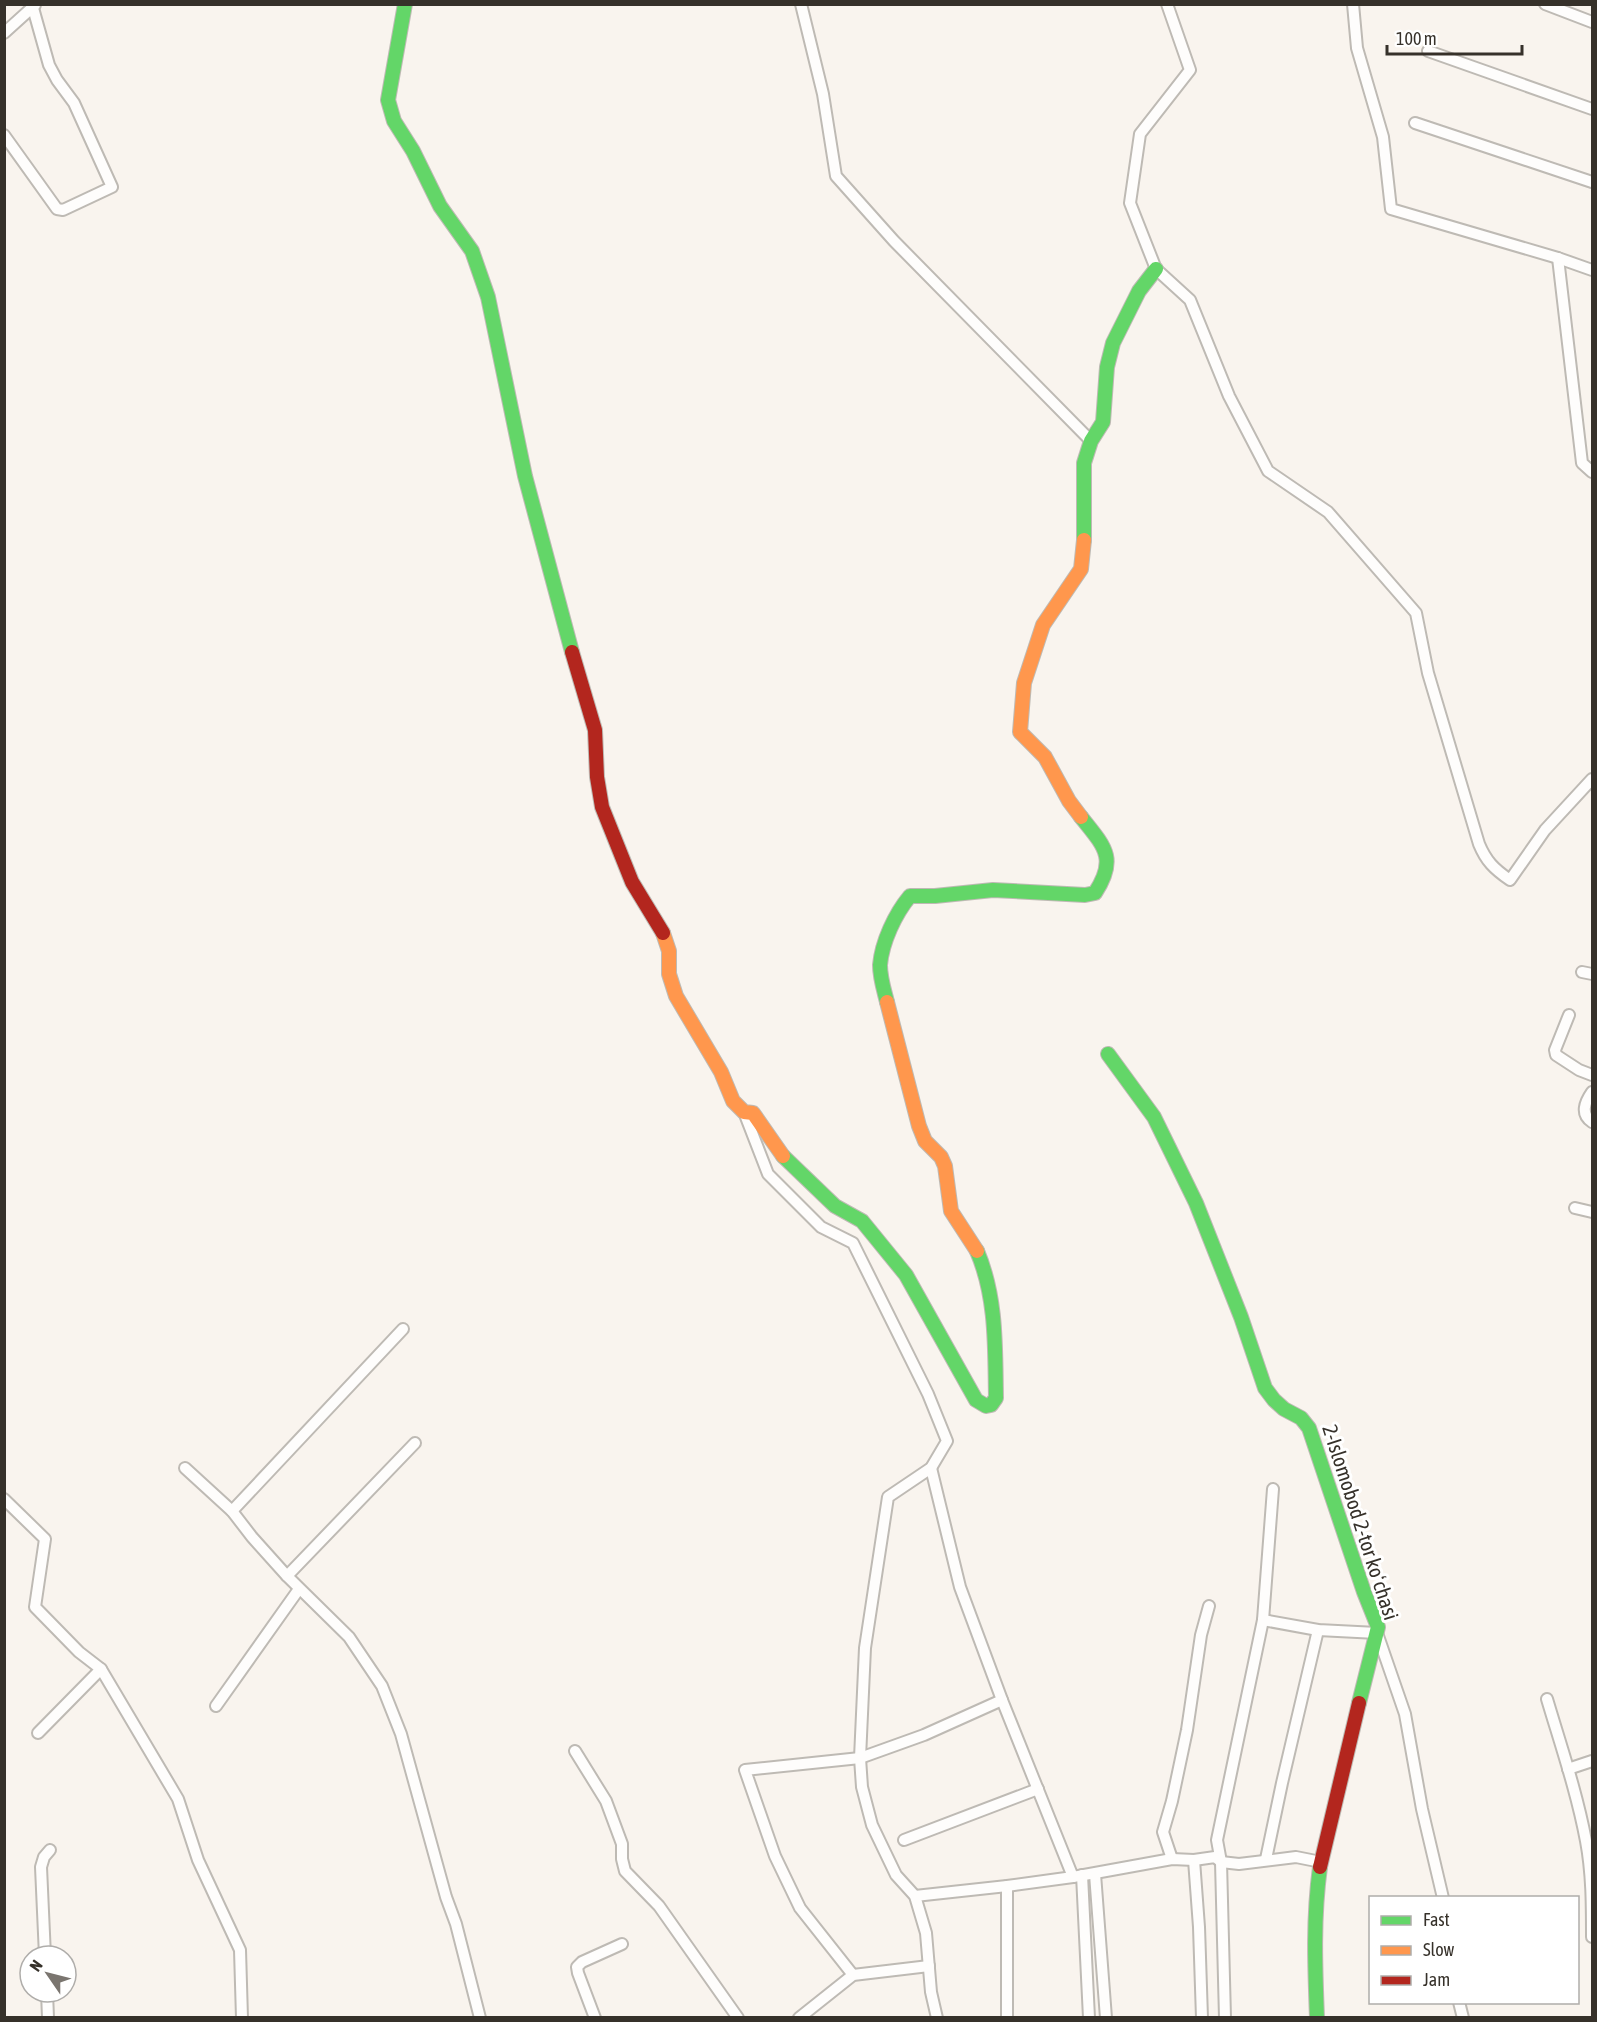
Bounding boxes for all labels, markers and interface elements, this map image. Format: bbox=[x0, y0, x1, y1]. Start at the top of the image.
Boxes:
scale bar bbox=[1387, 18, 1522, 56]
text: 100 m bbox=[1396, 28, 1437, 49]
street label: 2-Islomobod 2-tor koʻchasi bbox=[1318, 1421, 1404, 1623]
legend bbox=[1369, 1896, 1579, 2004]
text: Fast bbox=[1423, 1909, 1450, 1930]
text: Slow bbox=[1423, 1939, 1454, 1960]
north arrow bbox=[18, 1944, 78, 2004]
text: N bbox=[26, 1956, 46, 1974]
text: Jam bbox=[1423, 1969, 1450, 1990]

